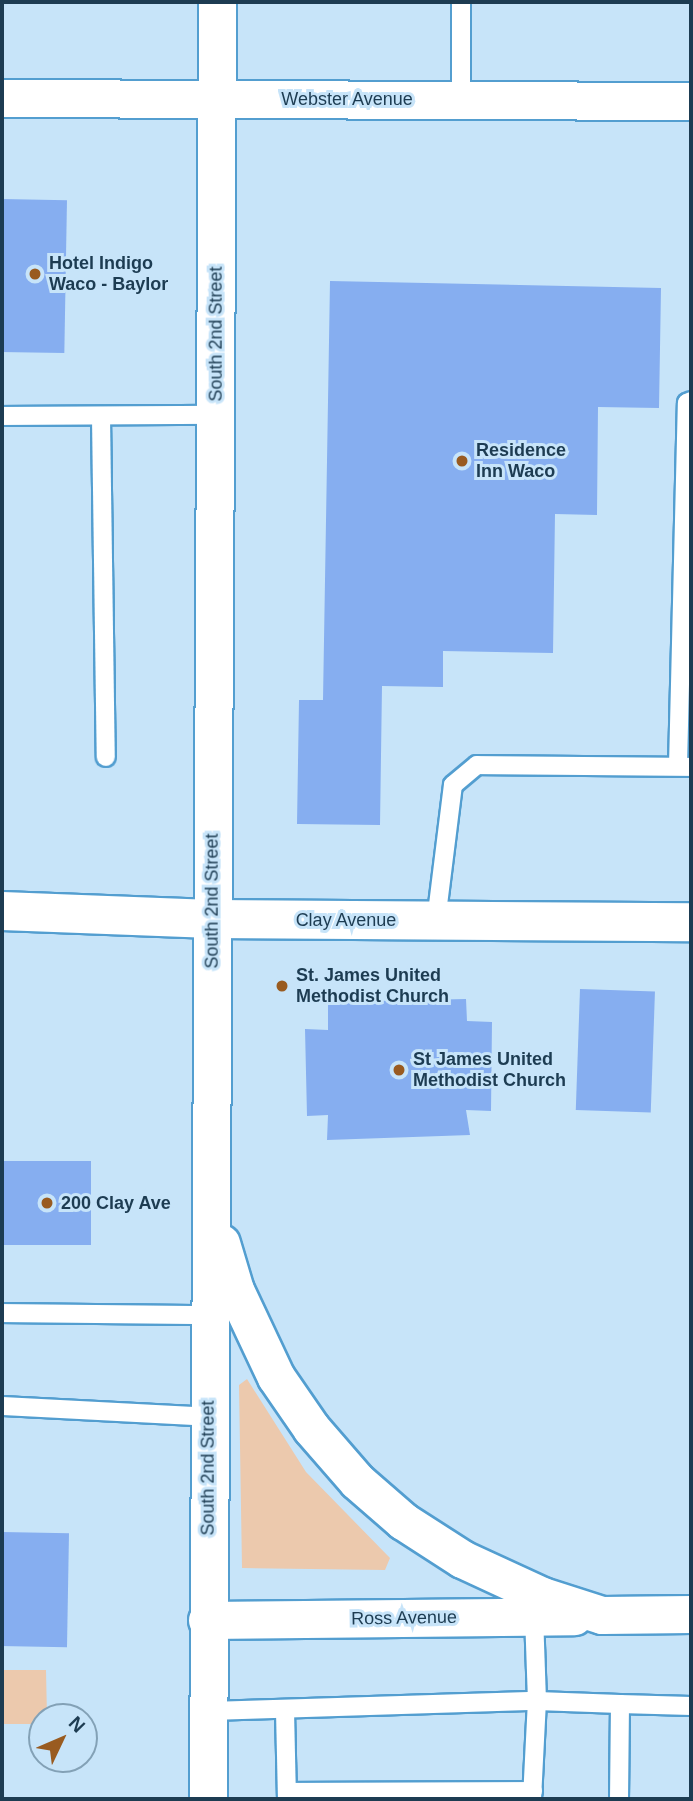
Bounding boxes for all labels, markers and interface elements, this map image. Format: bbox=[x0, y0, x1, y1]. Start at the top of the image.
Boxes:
street label: Webster Avenue bbox=[281, 88, 413, 110]
place label: Hotel Indigo Waco - Baylor bbox=[49, 253, 168, 296]
marker: Hotel Indigo Waco - Baylor bbox=[27, 266, 43, 282]
street label: South 2nd Street bbox=[205, 266, 227, 402]
place label: Residence Inn Waco bbox=[476, 440, 566, 482]
marker: Residence Inn Waco bbox=[454, 453, 470, 469]
street label: South 2nd Street bbox=[201, 833, 223, 969]
street label: Clay Avenue bbox=[295, 909, 397, 931]
place label: St. James United Methodist Church bbox=[296, 965, 449, 1007]
marker: St. James United Methodist Church bbox=[274, 978, 290, 994]
place label: St James United Methodist Church bbox=[413, 1049, 566, 1092]
marker: St James United Methodist Church bbox=[391, 1062, 407, 1078]
place label: 200 Clay Ave bbox=[61, 1192, 171, 1214]
marker: 200 Clay Ave bbox=[39, 1195, 55, 1211]
street label: South 2nd Street bbox=[197, 1400, 219, 1536]
street label: Ross Avenue bbox=[350, 1606, 458, 1630]
north arrow bbox=[28, 1703, 98, 1773]
text: N bbox=[65, 1712, 89, 1737]

